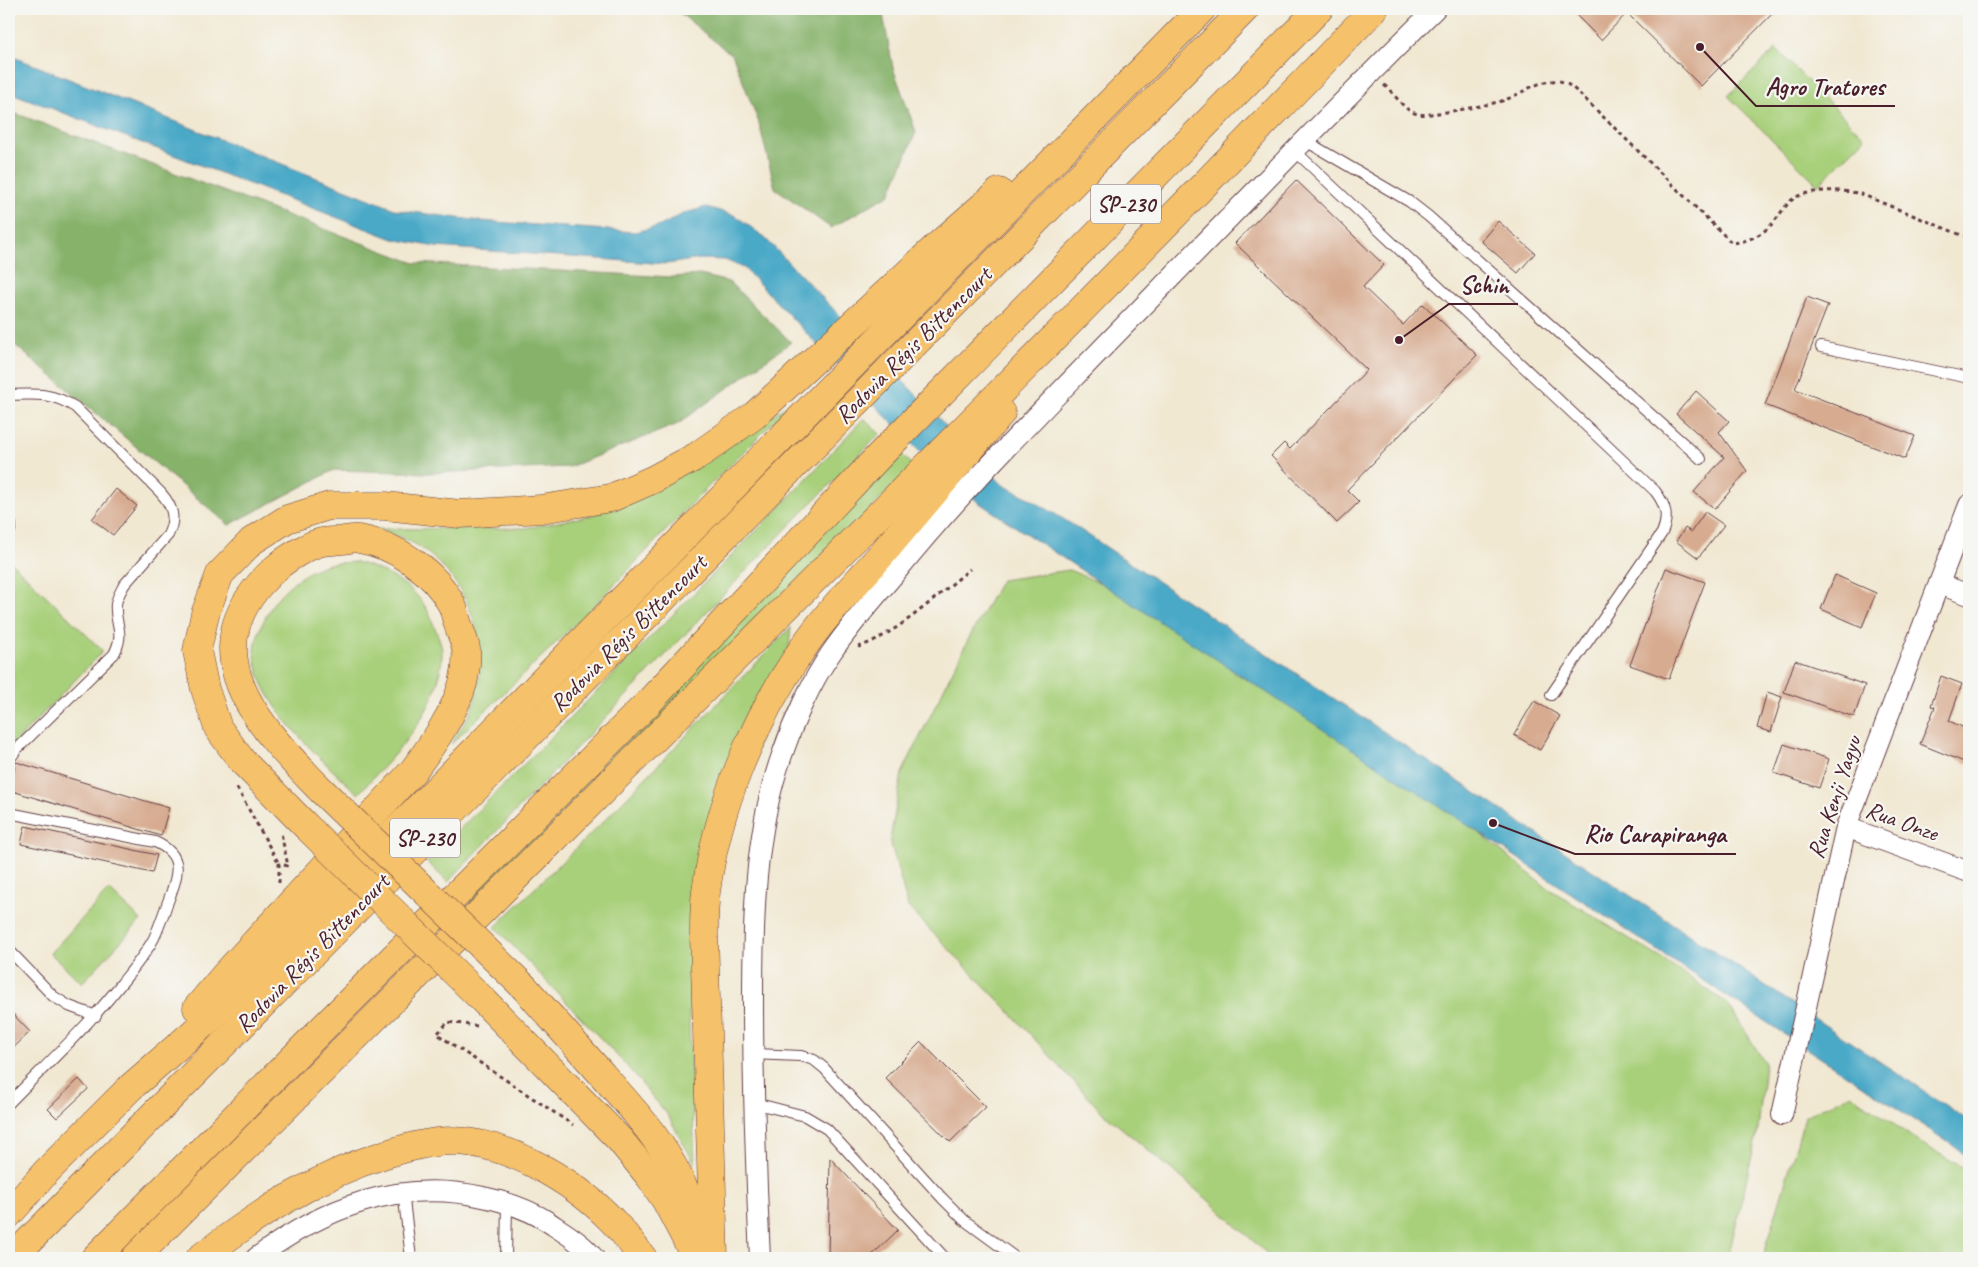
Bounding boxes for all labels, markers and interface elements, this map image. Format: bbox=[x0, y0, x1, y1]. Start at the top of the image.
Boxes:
callout: Agro Tratores bbox=[1756, 66, 1895, 106]
text: Agro Tratores bbox=[1766, 71, 1887, 103]
road number: SP-230 bbox=[1091, 184, 1161, 223]
street label: Rodovia Régis Bittencourt bbox=[828, 259, 999, 430]
callout: Schin bbox=[1449, 264, 1518, 304]
text: Schin bbox=[1460, 269, 1510, 301]
street label: Rodovia Régis Bittencourt bbox=[543, 547, 714, 718]
street label: Rua Kenji Yagyu bbox=[1800, 730, 1869, 862]
street label: Rua Onze bbox=[1862, 794, 1944, 849]
callout: Rio Carapiranga bbox=[1575, 814, 1736, 854]
road number: SP-230 bbox=[390, 818, 460, 858]
text: Rio Carapiranga bbox=[1584, 818, 1728, 850]
street label: Rodovia Régis Bittencourt bbox=[228, 866, 397, 1039]

